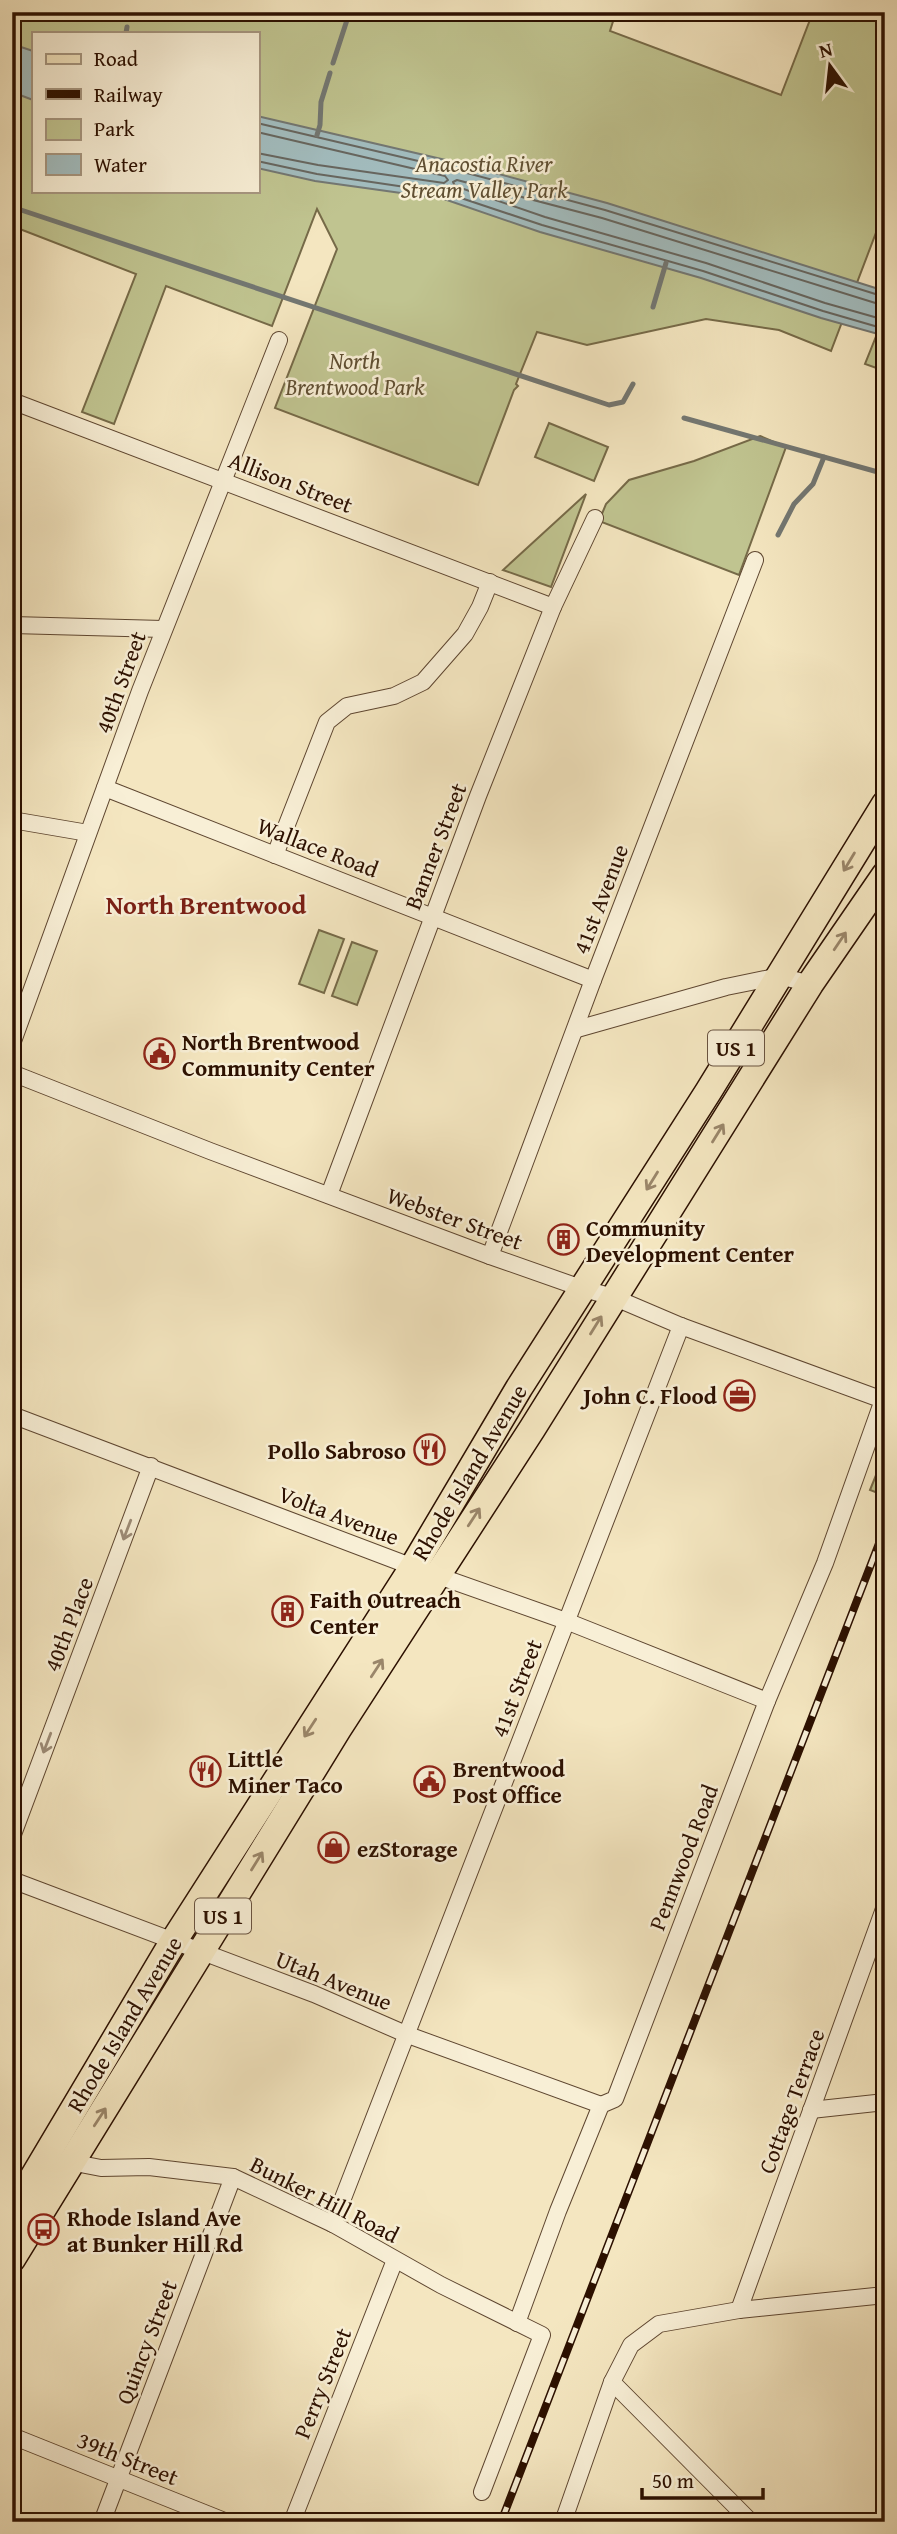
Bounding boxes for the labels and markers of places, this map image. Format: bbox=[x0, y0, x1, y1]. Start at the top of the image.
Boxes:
place label: North Brentwood Community Center bbox=[182, 1025, 375, 1084]
public building icon: North Brentwood Community Center bbox=[142, 1037, 176, 1071]
place label: Community Development Center bbox=[586, 1211, 795, 1270]
building icon: Community Development Center bbox=[546, 1223, 580, 1257]
office icon: John C. Flood bbox=[723, 1378, 757, 1412]
place label: John C. Flood bbox=[579, 1379, 718, 1412]
restaurant icon: Pollo Sabroso bbox=[412, 1433, 446, 1467]
place label: Pollo Sabroso bbox=[268, 1434, 406, 1467]
place label: Faith Outreach Center bbox=[310, 1583, 461, 1642]
building icon: Faith Outreach Center bbox=[270, 1595, 304, 1629]
place label: Little Miner Taco bbox=[228, 1742, 343, 1801]
place label: Brentwood Post Office bbox=[453, 1752, 566, 1811]
restaurant icon: Little Miner Taco bbox=[188, 1754, 222, 1788]
public building icon: Brentwood Post Office bbox=[413, 1764, 447, 1798]
shop icon: ezStorage bbox=[317, 1831, 351, 1865]
place label: ezStorage bbox=[357, 1832, 458, 1865]
place label: Rhode Island Ave at Bunker Hill Rd bbox=[67, 2201, 244, 2260]
bus stop icon: Rhode Island Ave at Bunker Hill Rd bbox=[27, 2213, 61, 2247]

